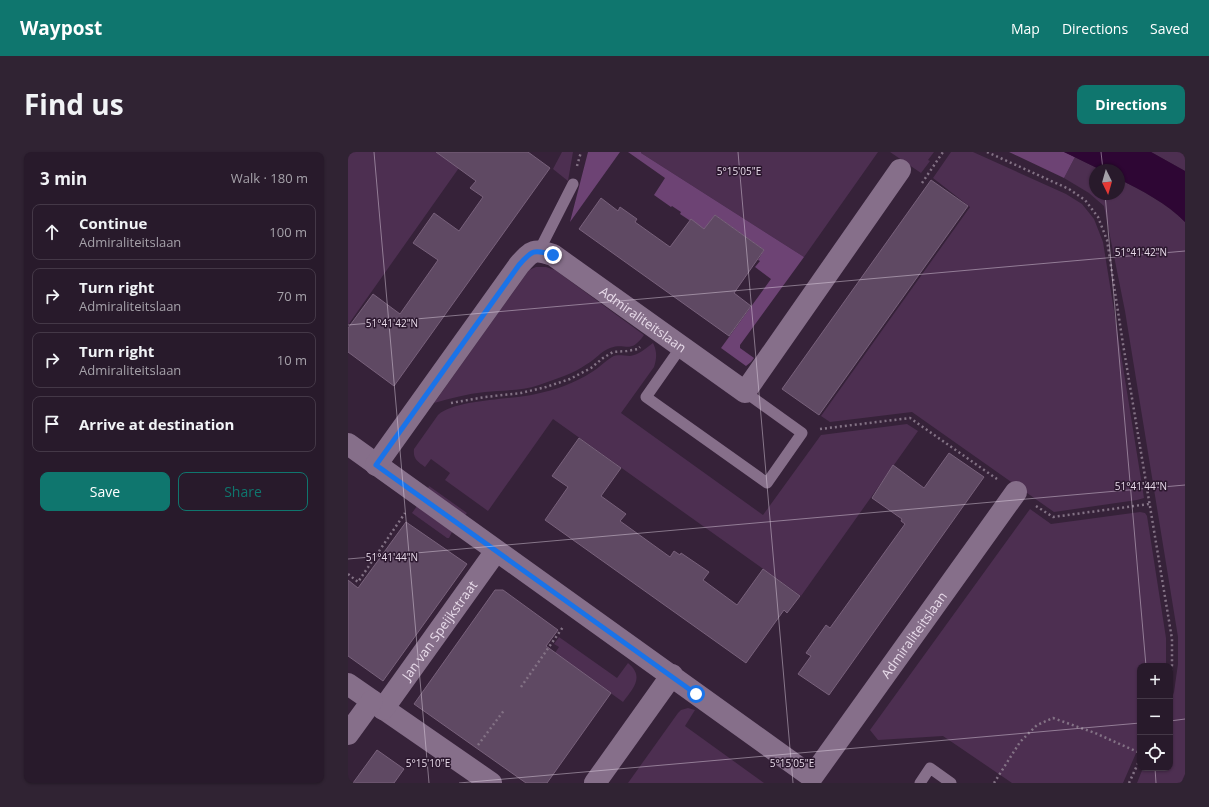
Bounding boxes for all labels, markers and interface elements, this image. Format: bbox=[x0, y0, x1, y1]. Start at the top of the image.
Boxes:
text: Waypost bbox=[20, 15, 102, 41]
text: Map bbox=[1011, 19, 1040, 38]
text: Directions bbox=[1062, 19, 1128, 38]
text: Saved bbox=[1150, 19, 1189, 38]
text: Find us bbox=[24, 85, 124, 123]
button: Directions bbox=[1077, 85, 1185, 124]
text: 5°15'05"E bbox=[717, 164, 761, 178]
north arrow bbox=[1089, 164, 1125, 200]
text: 3 min bbox=[40, 167, 87, 190]
text: Walk · 180 m bbox=[231, 169, 308, 187]
text: Continue bbox=[79, 213, 147, 233]
icon: ahead bbox=[41, 221, 63, 243]
text: 100 m bbox=[269, 223, 307, 241]
text: Admiraliteitslaan bbox=[79, 233, 181, 251]
text: 51°41'42"N bbox=[1115, 245, 1167, 259]
route end bbox=[544, 246, 562, 264]
text: Turn right bbox=[79, 277, 154, 297]
street label: Admiraliteitslaan bbox=[596, 282, 690, 356]
icon: right bbox=[41, 285, 63, 307]
text: 70 m bbox=[277, 287, 307, 305]
text: Admiraliteitslaan bbox=[79, 297, 181, 315]
text: 51°41'42"N bbox=[366, 316, 418, 330]
text: Turn right bbox=[79, 341, 154, 361]
icon: right bbox=[41, 349, 63, 371]
text: 10 m bbox=[277, 351, 307, 369]
text: Admiraliteitslaan bbox=[79, 361, 181, 379]
icon: arrive bbox=[41, 413, 63, 435]
text: Arrive at destination bbox=[79, 414, 234, 434]
button: Save bbox=[40, 472, 170, 511]
button: Share bbox=[178, 472, 308, 511]
text: 51°41'44"N bbox=[1115, 479, 1167, 493]
text: 51°41'44"N bbox=[366, 550, 418, 564]
street label: Jan van Speijkstraat bbox=[397, 576, 481, 685]
street label: Admiraliteitslaan bbox=[877, 588, 951, 682]
map controls bbox=[1137, 663, 1173, 771]
button: + bbox=[1137, 663, 1173, 699]
route start bbox=[687, 685, 705, 703]
button: − bbox=[1137, 699, 1173, 735]
button: locate bbox=[1137, 735, 1173, 771]
text: 5°15'10"E bbox=[406, 756, 450, 770]
text: 5°15'05"E bbox=[770, 756, 814, 770]

